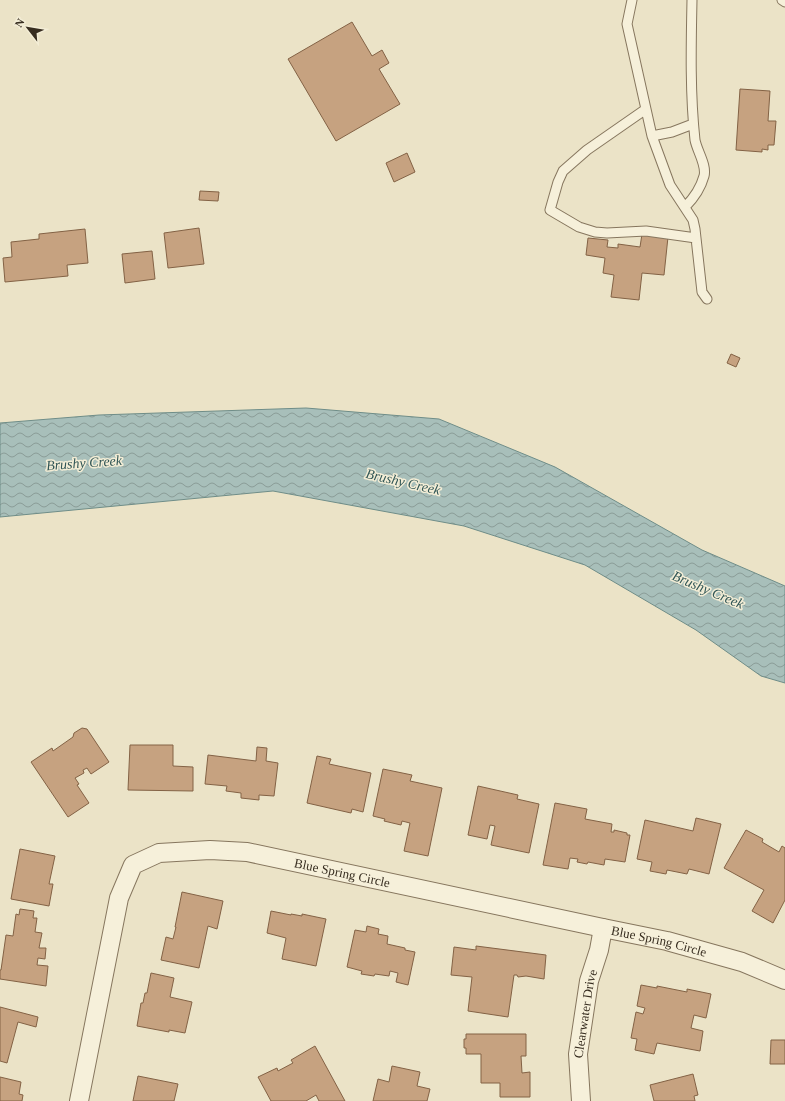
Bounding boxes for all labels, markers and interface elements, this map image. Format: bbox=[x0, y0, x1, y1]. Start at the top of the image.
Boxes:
north arrow bbox=[8, 8, 48, 48]
text: N bbox=[12, 16, 27, 29]
water label: Brushy Creek bbox=[46, 453, 123, 473]
water label: Brushy Creek bbox=[364, 466, 443, 498]
water label: Brushy Creek bbox=[670, 568, 747, 612]
street label: Blue Spring Circle bbox=[293, 855, 392, 890]
street label: Blue Spring Circle bbox=[610, 922, 709, 959]
street label: Clearwater Drive bbox=[570, 967, 600, 1059]

